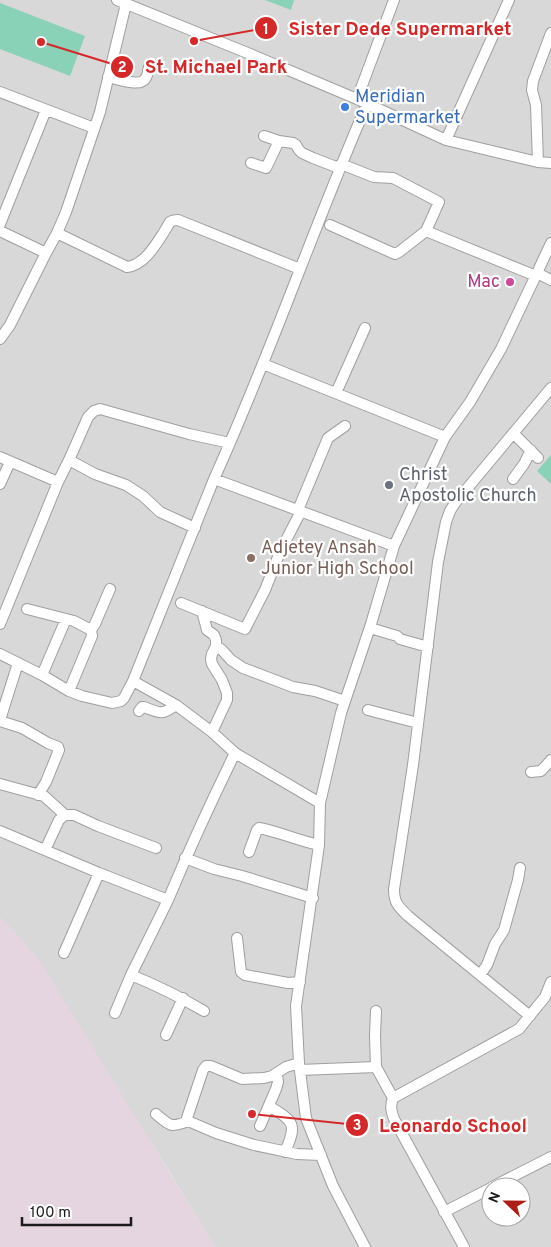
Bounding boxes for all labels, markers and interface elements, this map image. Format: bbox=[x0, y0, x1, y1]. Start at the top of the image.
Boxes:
callout: Sister Dede Supermarket bbox=[254, 11, 522, 45]
text: Sister Dede Supermarket bbox=[289, 18, 511, 42]
text: 1 bbox=[263, 21, 269, 40]
callout: St. Michael Park bbox=[109, 50, 297, 84]
text: St. Michael Park bbox=[145, 56, 288, 80]
text: 2 bbox=[117, 59, 127, 78]
place label: Meridian Supermarket bbox=[355, 86, 461, 130]
marker: Meridian Supermarket bbox=[339, 101, 351, 113]
place label: Mac bbox=[467, 271, 500, 294]
marker: Mac bbox=[504, 276, 516, 288]
place label: Christ Apostolic Church bbox=[399, 464, 537, 508]
marker: Christ Apostolic Church bbox=[383, 479, 395, 491]
place label: Adjetey Ansah Junior High School bbox=[261, 537, 414, 581]
marker: Adjetey Ansah Junior High School bbox=[245, 552, 257, 564]
callout: Leonardo School bbox=[344, 1108, 537, 1142]
text: Leonardo School bbox=[379, 1115, 527, 1139]
text: 3 bbox=[353, 1117, 362, 1136]
north arrow bbox=[481, 1177, 531, 1227]
text: N bbox=[486, 1190, 505, 1206]
scale bar bbox=[22, 1194, 131, 1226]
text: 100 m bbox=[30, 1204, 71, 1223]

